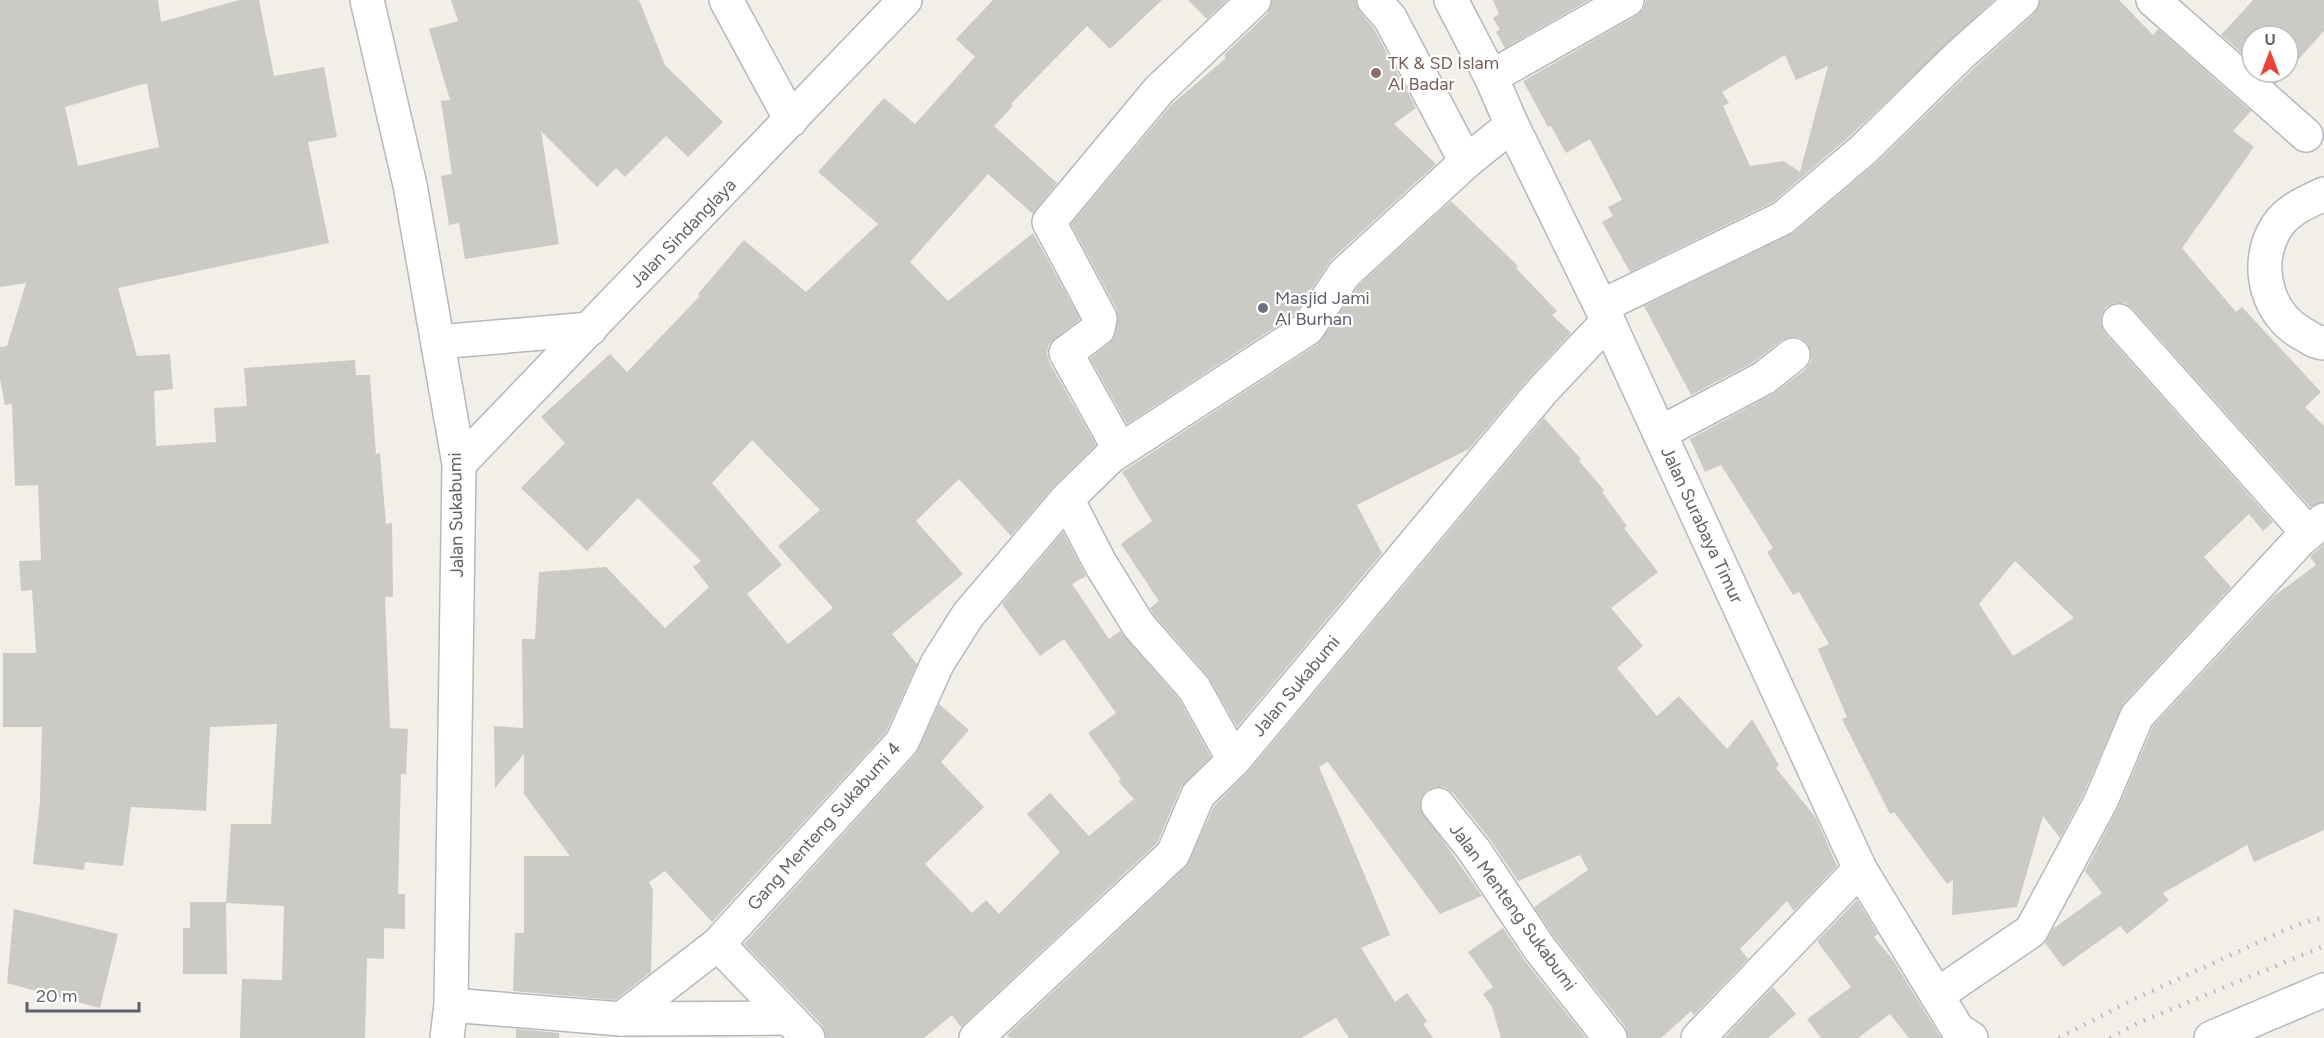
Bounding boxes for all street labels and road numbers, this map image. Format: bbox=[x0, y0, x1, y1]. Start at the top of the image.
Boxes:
street label: Jalan Sindanglaya bbox=[625, 174, 741, 292]
street label: Jalan Surabaya Timur bbox=[1656, 443, 1748, 607]
street label: Jalan Sukabumi bbox=[444, 452, 468, 578]
street label: Jalan Sukabumi bbox=[1247, 631, 1345, 741]
street label: Gang Menteng Sukabumi 4 bbox=[742, 737, 906, 915]
street label: Jalan Menteng Sukabumi bbox=[1445, 819, 1581, 995]

